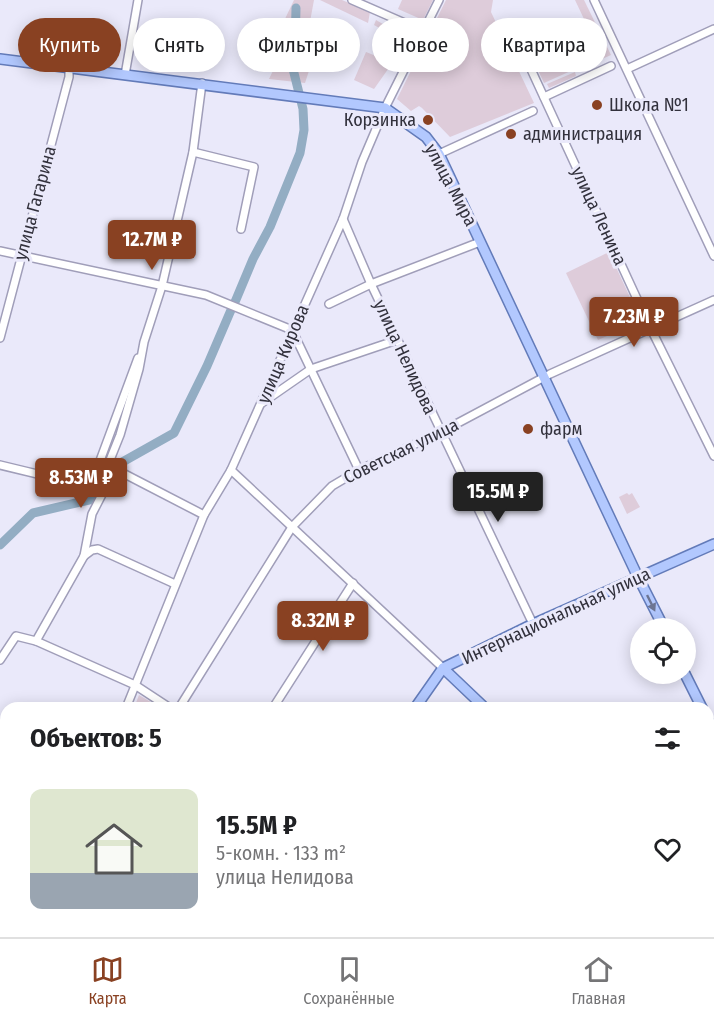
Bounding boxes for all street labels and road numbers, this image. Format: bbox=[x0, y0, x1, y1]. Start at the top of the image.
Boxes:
street label: улица Мира bbox=[420, 140, 482, 230]
street label: улица Гагарина bbox=[9, 143, 61, 263]
street label: улица Ленина bbox=[567, 163, 632, 269]
street label: улица Нелидова bbox=[369, 296, 441, 418]
street label: улица Кирова bbox=[252, 301, 314, 407]
street label: Советская улица bbox=[340, 414, 462, 488]
street label: Интернациональная улица bbox=[458, 563, 654, 669]

